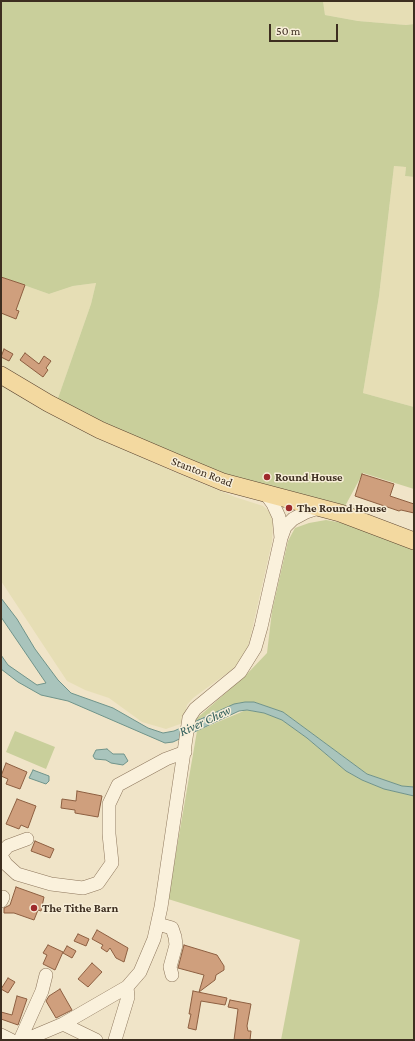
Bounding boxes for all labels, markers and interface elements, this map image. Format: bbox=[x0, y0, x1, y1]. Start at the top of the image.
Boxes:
scale bar bbox=[271, 16, 340, 42]
text: 50 m bbox=[276, 24, 300, 38]
street label: Stanton Road bbox=[169, 454, 235, 490]
place label: Round House bbox=[275, 470, 343, 484]
marker: Round House bbox=[262, 472, 272, 482]
place label: The Round House bbox=[297, 501, 387, 515]
marker: The Round House bbox=[284, 503, 294, 513]
water label: River Chew bbox=[177, 702, 233, 740]
place label: The Tithe Barn bbox=[42, 901, 118, 915]
marker: The Tithe Barn bbox=[29, 903, 39, 913]

